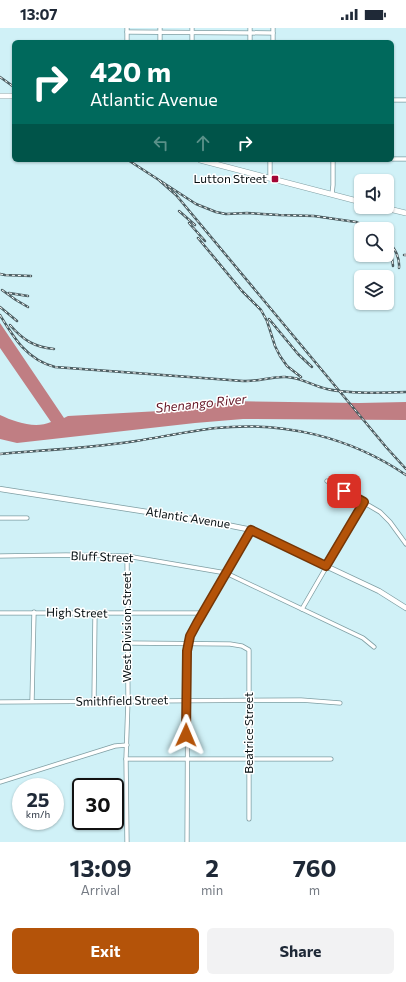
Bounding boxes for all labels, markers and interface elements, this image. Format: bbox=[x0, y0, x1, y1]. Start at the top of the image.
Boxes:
text: 13:07 bbox=[20, 5, 58, 23]
text: 420 m bbox=[90, 54, 171, 88]
icon: right bbox=[24, 56, 76, 108]
text: Atlantic Avenue bbox=[90, 88, 218, 110]
icon: left bbox=[150, 132, 172, 154]
icon: ahead bbox=[192, 132, 214, 154]
icon: right bbox=[234, 132, 256, 154]
place label: Lutton Street bbox=[193, 171, 267, 185]
marker: Lutton Street bbox=[270, 174, 280, 184]
map controls bbox=[354, 174, 394, 310]
button: sound bbox=[354, 174, 394, 214]
button: search bbox=[354, 222, 394, 262]
button: layers bbox=[354, 270, 394, 310]
water label: Shenango River bbox=[155, 390, 248, 416]
pin bbox=[327, 474, 361, 508]
icon: arrive bbox=[333, 480, 355, 502]
street label: Atlantic Avenue bbox=[145, 503, 231, 531]
street label: Bluff Street bbox=[70, 548, 134, 564]
street label: West Division Street bbox=[119, 572, 133, 682]
street label: High Street bbox=[46, 604, 108, 620]
street label: Smithfield Street bbox=[75, 692, 169, 708]
street label: Beatrice Street bbox=[241, 692, 255, 774]
position arrow bbox=[165, 714, 207, 756]
speed limit sign: 30 bbox=[72, 778, 124, 830]
text: 25 bbox=[26, 787, 50, 811]
text: km/h bbox=[26, 808, 50, 820]
text: 13:09 bbox=[70, 853, 131, 882]
text: 2 bbox=[205, 853, 219, 882]
text: 760 bbox=[293, 853, 336, 882]
text: Arrival bbox=[81, 882, 120, 898]
text: min bbox=[201, 882, 223, 898]
text: m bbox=[309, 882, 320, 898]
button: Exit bbox=[12, 928, 199, 974]
button: Share bbox=[207, 928, 394, 974]

